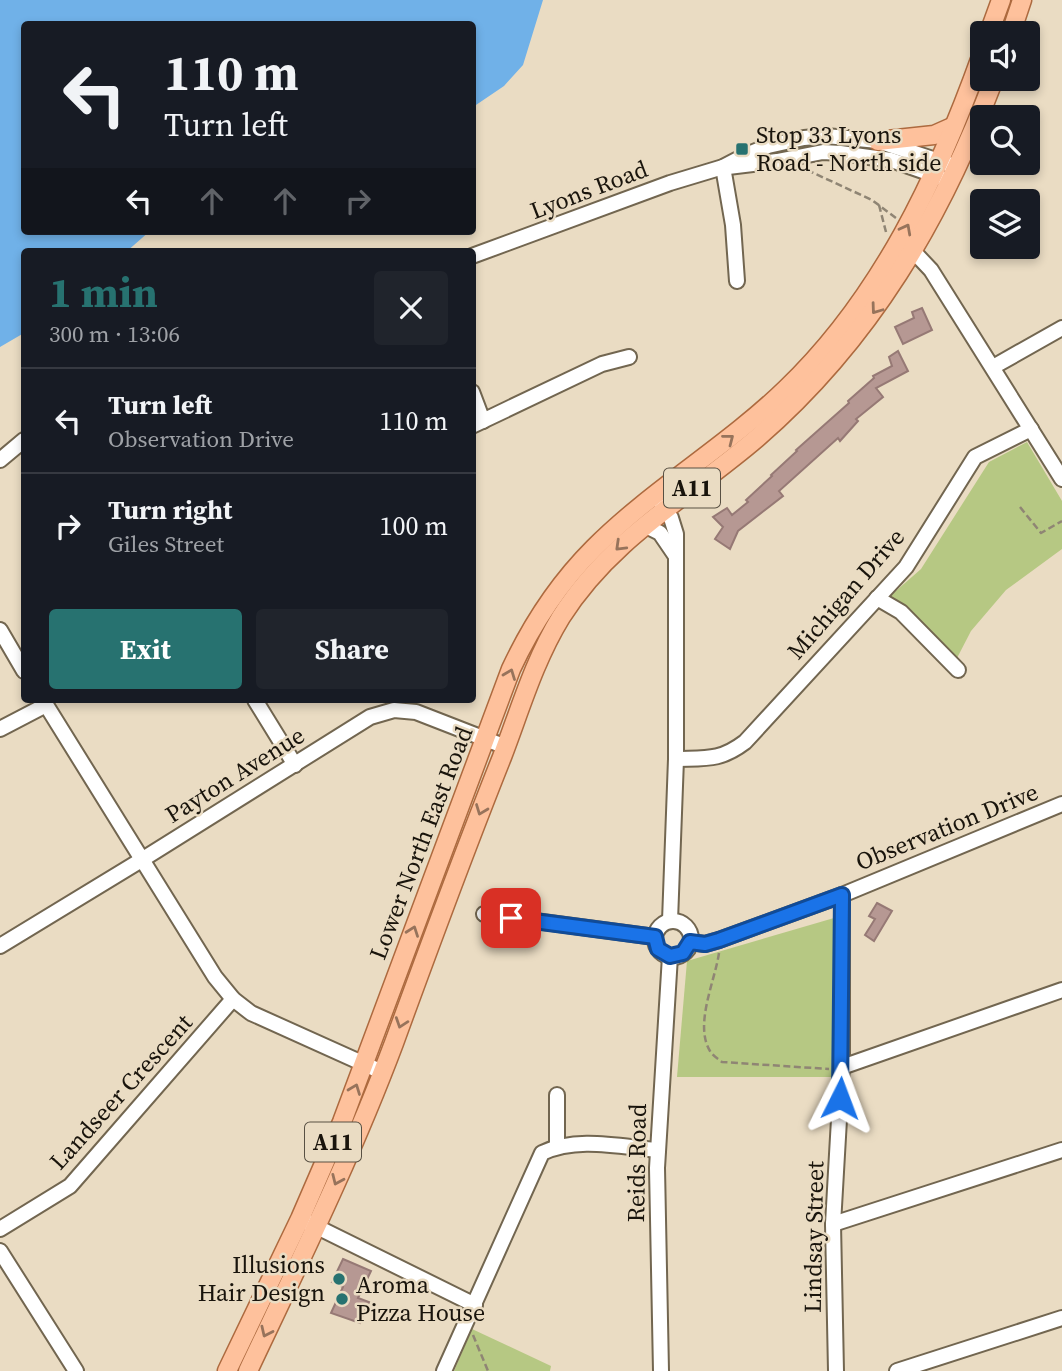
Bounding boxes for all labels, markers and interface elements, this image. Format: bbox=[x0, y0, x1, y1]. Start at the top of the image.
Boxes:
map controls bbox=[970, 21, 1040, 259]
button: sound bbox=[970, 21, 1040, 91]
text: 110 m bbox=[164, 39, 299, 106]
icon: left bbox=[49, 49, 140, 140]
text: Turn left bbox=[164, 103, 288, 147]
button: search bbox=[970, 105, 1040, 175]
place label: Stop 33 Lyons Road - North side bbox=[756, 118, 941, 179]
marker: Stop 33 Lyons Road - North side bbox=[734, 141, 750, 157]
street label: Lyons Road bbox=[525, 152, 653, 227]
icon: left bbox=[120, 182, 158, 220]
icon: ahead bbox=[193, 182, 231, 220]
icon: ahead bbox=[266, 182, 304, 220]
icon: right bbox=[339, 182, 377, 220]
button: layers bbox=[970, 189, 1040, 259]
one-way arrow bbox=[898, 224, 911, 236]
text: 1 min bbox=[49, 263, 158, 321]
button: close bbox=[374, 271, 448, 345]
one-way arrow bbox=[872, 301, 884, 314]
text: 300 m · 13:06 bbox=[49, 318, 180, 350]
text: Turn left bbox=[108, 387, 212, 423]
icon: left bbox=[49, 402, 87, 440]
text: 110 m bbox=[380, 403, 448, 439]
text: Observation Drive bbox=[108, 423, 294, 455]
one-way arrow bbox=[721, 434, 733, 447]
road number: A11 bbox=[664, 468, 720, 508]
text: Turn right bbox=[108, 492, 232, 528]
icon: right bbox=[49, 507, 87, 545]
text: 100 m bbox=[380, 508, 448, 544]
street label: Michigan Drive bbox=[779, 521, 912, 666]
text: Giles Street bbox=[108, 528, 224, 560]
one-way arrow bbox=[616, 537, 629, 550]
button: Exit bbox=[49, 609, 242, 689]
button: Share bbox=[256, 609, 448, 689]
one-way arrow bbox=[501, 669, 515, 681]
street label: Payton Avenue bbox=[159, 719, 311, 831]
street label: Lower North East Road bbox=[361, 721, 480, 964]
street label: Observation Drive bbox=[851, 775, 1043, 878]
one-way arrow bbox=[475, 804, 489, 816]
pin bbox=[481, 888, 541, 948]
icon: arrive bbox=[492, 899, 530, 937]
one-way arrow bbox=[405, 925, 419, 938]
street label: Landseer Crescent bbox=[42, 1007, 200, 1177]
one-way arrow bbox=[395, 1017, 409, 1029]
position arrow bbox=[803, 1061, 877, 1135]
one-way arrow bbox=[346, 1083, 360, 1095]
street label: Reids Road bbox=[619, 1103, 654, 1223]
road number: A11 bbox=[305, 1122, 361, 1162]
street label: Lindsay Street bbox=[796, 1161, 831, 1313]
one-way arrow bbox=[332, 1173, 346, 1185]
place label: Illusions Hair Design bbox=[198, 1248, 325, 1309]
place label: Aroma Pizza House bbox=[356, 1268, 485, 1329]
marker: Illusions Hair Design bbox=[331, 1271, 347, 1287]
marker: Aroma Pizza House bbox=[334, 1291, 350, 1307]
one-way arrow bbox=[261, 1325, 275, 1337]

